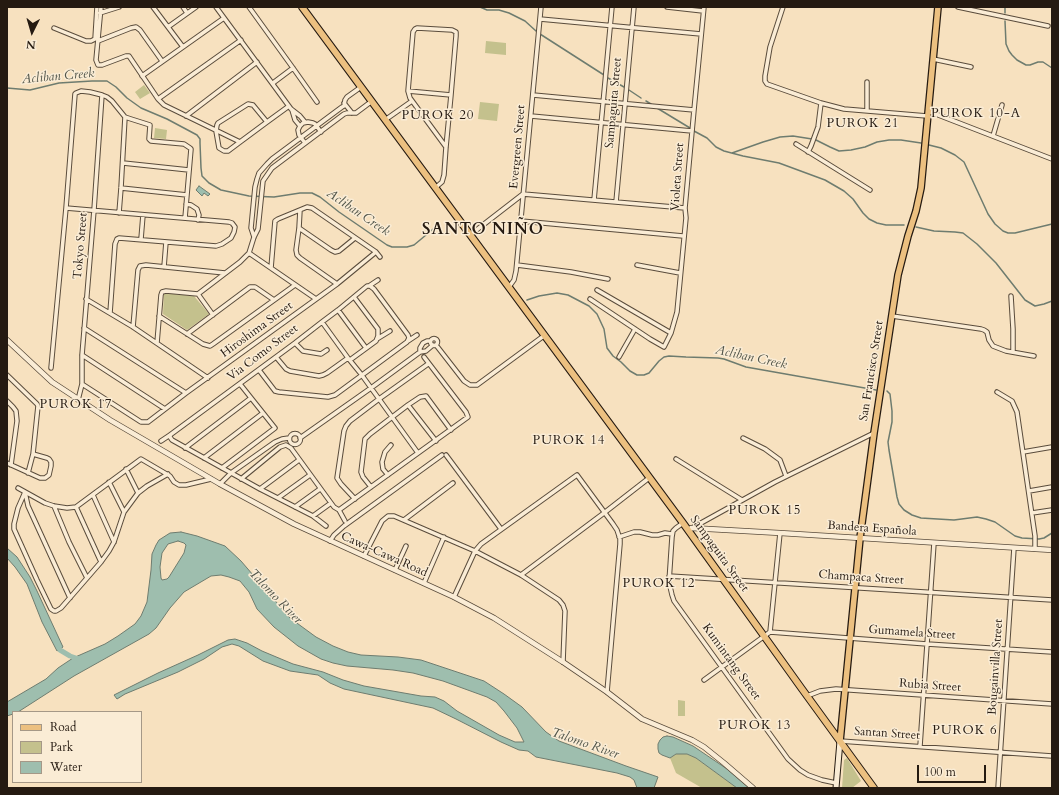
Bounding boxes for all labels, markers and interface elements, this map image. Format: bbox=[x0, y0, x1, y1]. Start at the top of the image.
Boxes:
north arrow bbox=[12, 12, 52, 52]
text: N bbox=[26, 37, 36, 52]
street label: Sampaguita Street bbox=[603, 57, 625, 149]
water label: Acliban Creek bbox=[21, 66, 95, 88]
street label: Evergreen Street bbox=[507, 104, 529, 190]
district label: PUROK 10-A bbox=[931, 106, 1021, 122]
district label: PUROK 20 bbox=[401, 108, 475, 124]
district label: PUROK 21 bbox=[826, 116, 900, 132]
street label: Violeta Street bbox=[668, 142, 688, 212]
water label: Acliban Creek bbox=[323, 186, 393, 240]
street label: Tokyo Street bbox=[71, 212, 91, 280]
district label: SANTO NIÑO bbox=[422, 220, 544, 240]
street label: Hiroshima Street bbox=[218, 299, 296, 361]
street label: San Francisco Street bbox=[857, 320, 887, 422]
street label: Via Como Street bbox=[225, 322, 301, 384]
water label: Acliban Creek bbox=[714, 343, 788, 373]
district label: PUROK 17 bbox=[39, 397, 113, 413]
district label: PUROK 14 bbox=[532, 433, 606, 449]
district label: PUROK 15 bbox=[728, 503, 802, 519]
street label: Sampaguita Street bbox=[687, 513, 751, 595]
street label: Bandera Española bbox=[827, 519, 917, 539]
street label: Cawa-Cawa Road bbox=[338, 529, 430, 581]
water label: Talomo River bbox=[245, 566, 305, 628]
street label: Champaca Street bbox=[818, 568, 904, 588]
district label: PUROK 12 bbox=[622, 576, 696, 592]
street label: Bougainvilla Street bbox=[985, 619, 1007, 715]
street label: Kumintang Street bbox=[699, 621, 763, 703]
street label: Gumamela Street bbox=[868, 623, 956, 643]
street label: Rubia Street bbox=[899, 677, 961, 695]
legend bbox=[12, 711, 142, 783]
district label: PUROK 13 bbox=[718, 718, 792, 734]
text: Road bbox=[50, 719, 76, 735]
district label: PUROK 6 bbox=[932, 723, 998, 739]
water label: Talomo River bbox=[549, 725, 621, 763]
street label: Santan Street bbox=[854, 725, 920, 743]
text: Park bbox=[50, 739, 73, 755]
scale bar bbox=[919, 757, 988, 783]
text: Water bbox=[50, 759, 82, 775]
text: 100 m bbox=[924, 764, 956, 780]

